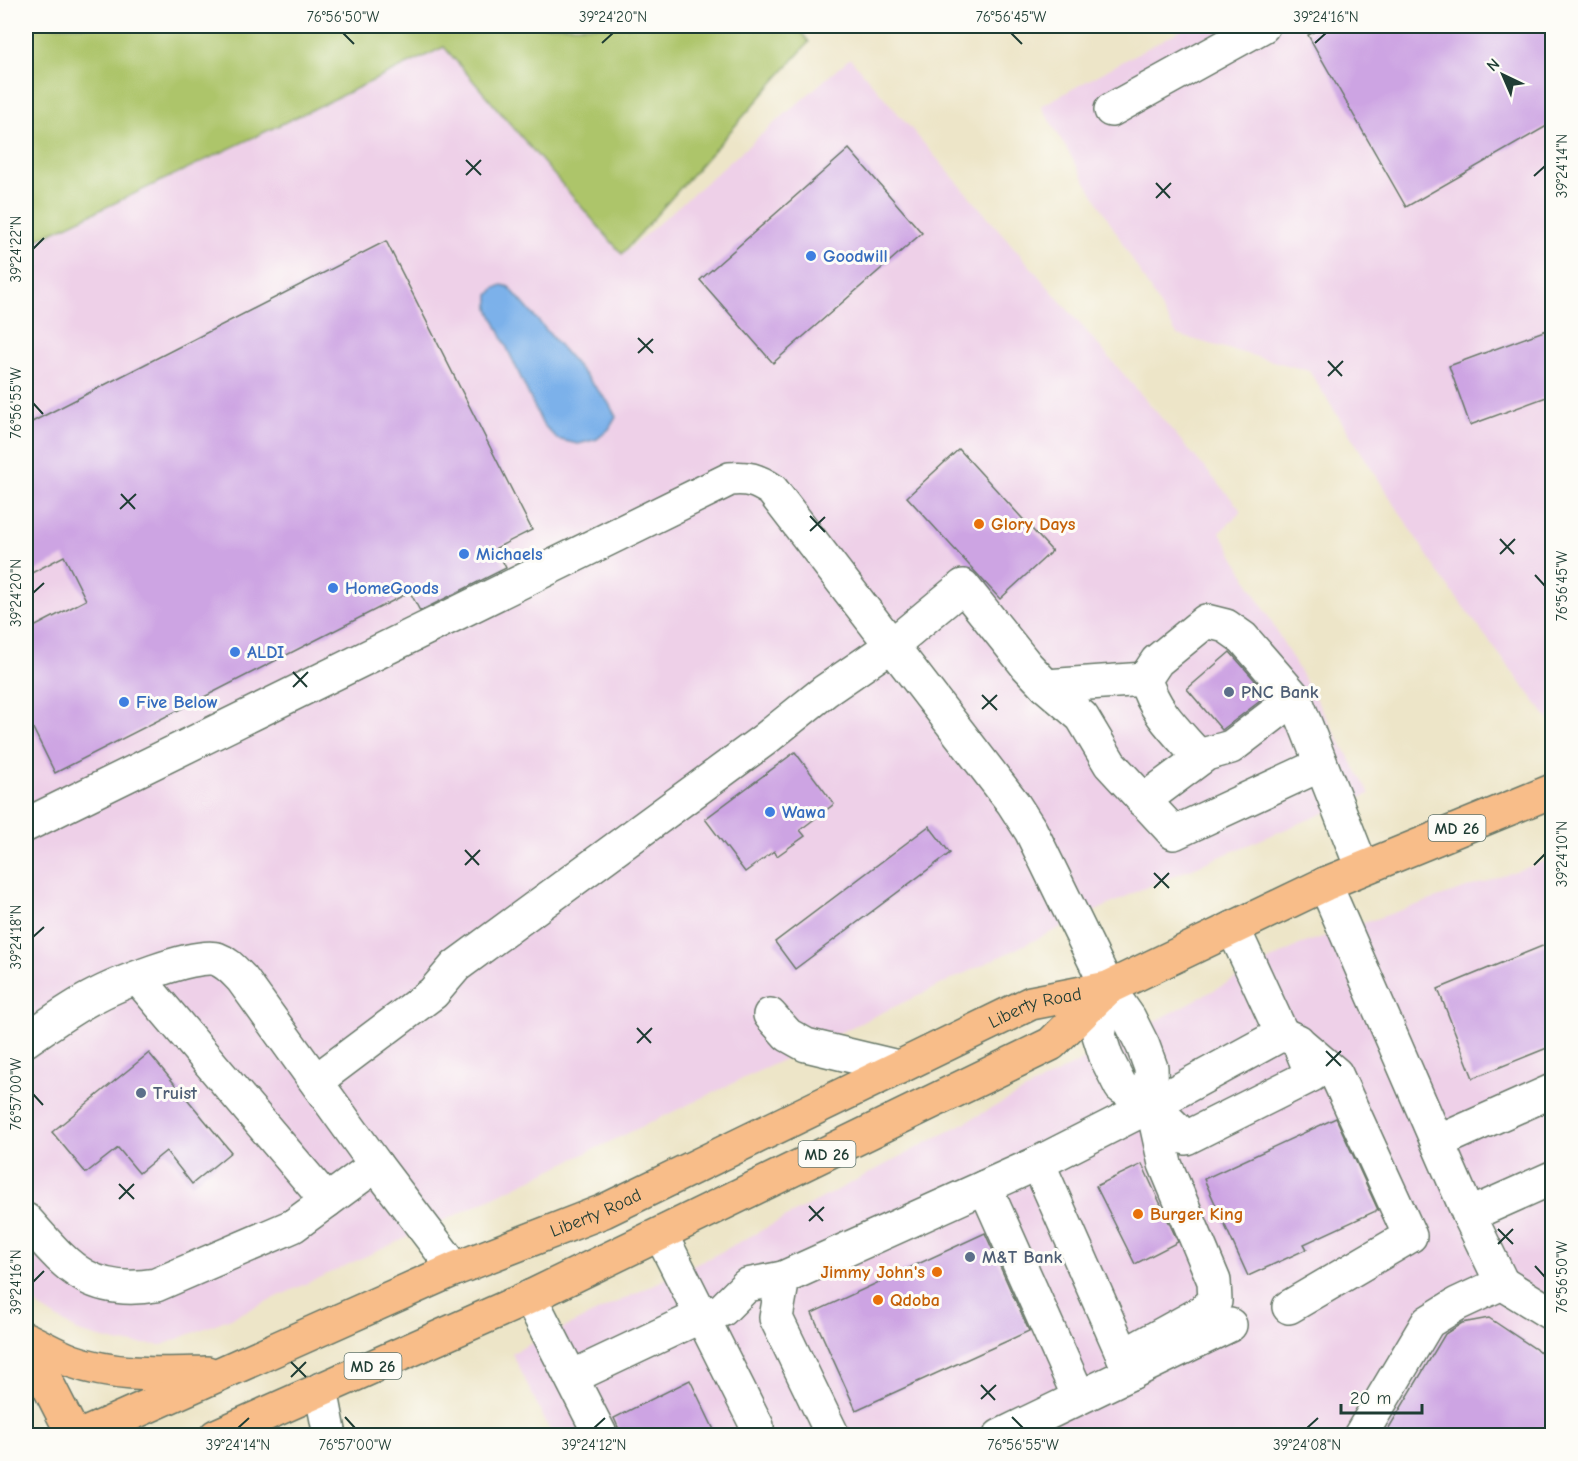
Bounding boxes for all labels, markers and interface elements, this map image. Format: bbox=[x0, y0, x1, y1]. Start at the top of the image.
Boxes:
text: 76°56'50"W bbox=[307, 8, 379, 26]
text: 39°24'20"N bbox=[579, 8, 647, 26]
text: 76°56'45"W bbox=[976, 8, 1046, 26]
text: 39°24'16"N bbox=[1293, 8, 1359, 26]
north arrow bbox=[1473, 45, 1533, 105]
text: N bbox=[1483, 55, 1503, 75]
text: 39°24'14"N bbox=[1553, 134, 1571, 198]
text: 39°24'22"N bbox=[7, 216, 25, 282]
place label: Goodwill bbox=[823, 246, 888, 267]
marker: Goodwill bbox=[804, 249, 818, 263]
text: 76°56'55"W bbox=[7, 367, 25, 439]
place label: Glory Days bbox=[991, 514, 1076, 535]
marker: Glory Days bbox=[972, 517, 986, 531]
place label: Michaels bbox=[476, 544, 543, 565]
marker: Michaels bbox=[457, 547, 471, 561]
text: 76°56'45"W bbox=[1553, 551, 1571, 621]
text: 39°24'20"N bbox=[7, 559, 25, 627]
place label: HomeGoods bbox=[345, 578, 439, 599]
marker: HomeGoods bbox=[326, 581, 340, 595]
place label: ALDI bbox=[247, 642, 284, 663]
marker: ALDI bbox=[228, 645, 242, 659]
place label: PNC Bank bbox=[1241, 682, 1319, 703]
marker: PNC Bank bbox=[1222, 685, 1236, 699]
place label: Five Below bbox=[136, 692, 218, 713]
marker: Five Below bbox=[117, 695, 131, 709]
place label: Wawa bbox=[782, 802, 826, 823]
marker: Wawa bbox=[763, 805, 777, 819]
road number: MD 26 bbox=[1428, 815, 1486, 841]
text: 39°24'10"N bbox=[1553, 821, 1571, 887]
text: 39°24'18"N bbox=[7, 905, 25, 969]
street label: Liberty Road bbox=[985, 983, 1083, 1033]
text: 76°57'00"W bbox=[7, 1058, 25, 1130]
place label: Truist bbox=[153, 1083, 198, 1104]
marker: Truist bbox=[134, 1086, 148, 1100]
road number: MD 26 bbox=[798, 1141, 856, 1167]
street label: Liberty Road bbox=[547, 1184, 645, 1242]
place label: Burger King bbox=[1150, 1204, 1244, 1225]
marker: Burger King bbox=[1131, 1207, 1145, 1221]
text: 76°56'50"W bbox=[1553, 1241, 1571, 1313]
place label: M&T Bank bbox=[982, 1247, 1063, 1268]
text: 39°24'16"N bbox=[7, 1249, 25, 1315]
marker: M&T Bank bbox=[963, 1250, 977, 1264]
place label: Jimmy John's bbox=[820, 1262, 925, 1283]
marker: Jimmy John's bbox=[930, 1265, 944, 1279]
place label: Qdoba bbox=[890, 1290, 940, 1311]
marker: Qdoba bbox=[871, 1293, 885, 1307]
road number: MD 26 bbox=[344, 1353, 401, 1379]
scale bar bbox=[1341, 1377, 1422, 1415]
text: 20 m bbox=[1350, 1388, 1391, 1409]
text: 39°24'14"N bbox=[206, 1436, 270, 1454]
text: 76°57'00"W bbox=[319, 1436, 391, 1454]
text: 39°24'12"N bbox=[561, 1436, 627, 1454]
text: 76°56'55"W bbox=[987, 1436, 1059, 1454]
text: 39°24'08"N bbox=[1273, 1436, 1341, 1454]

